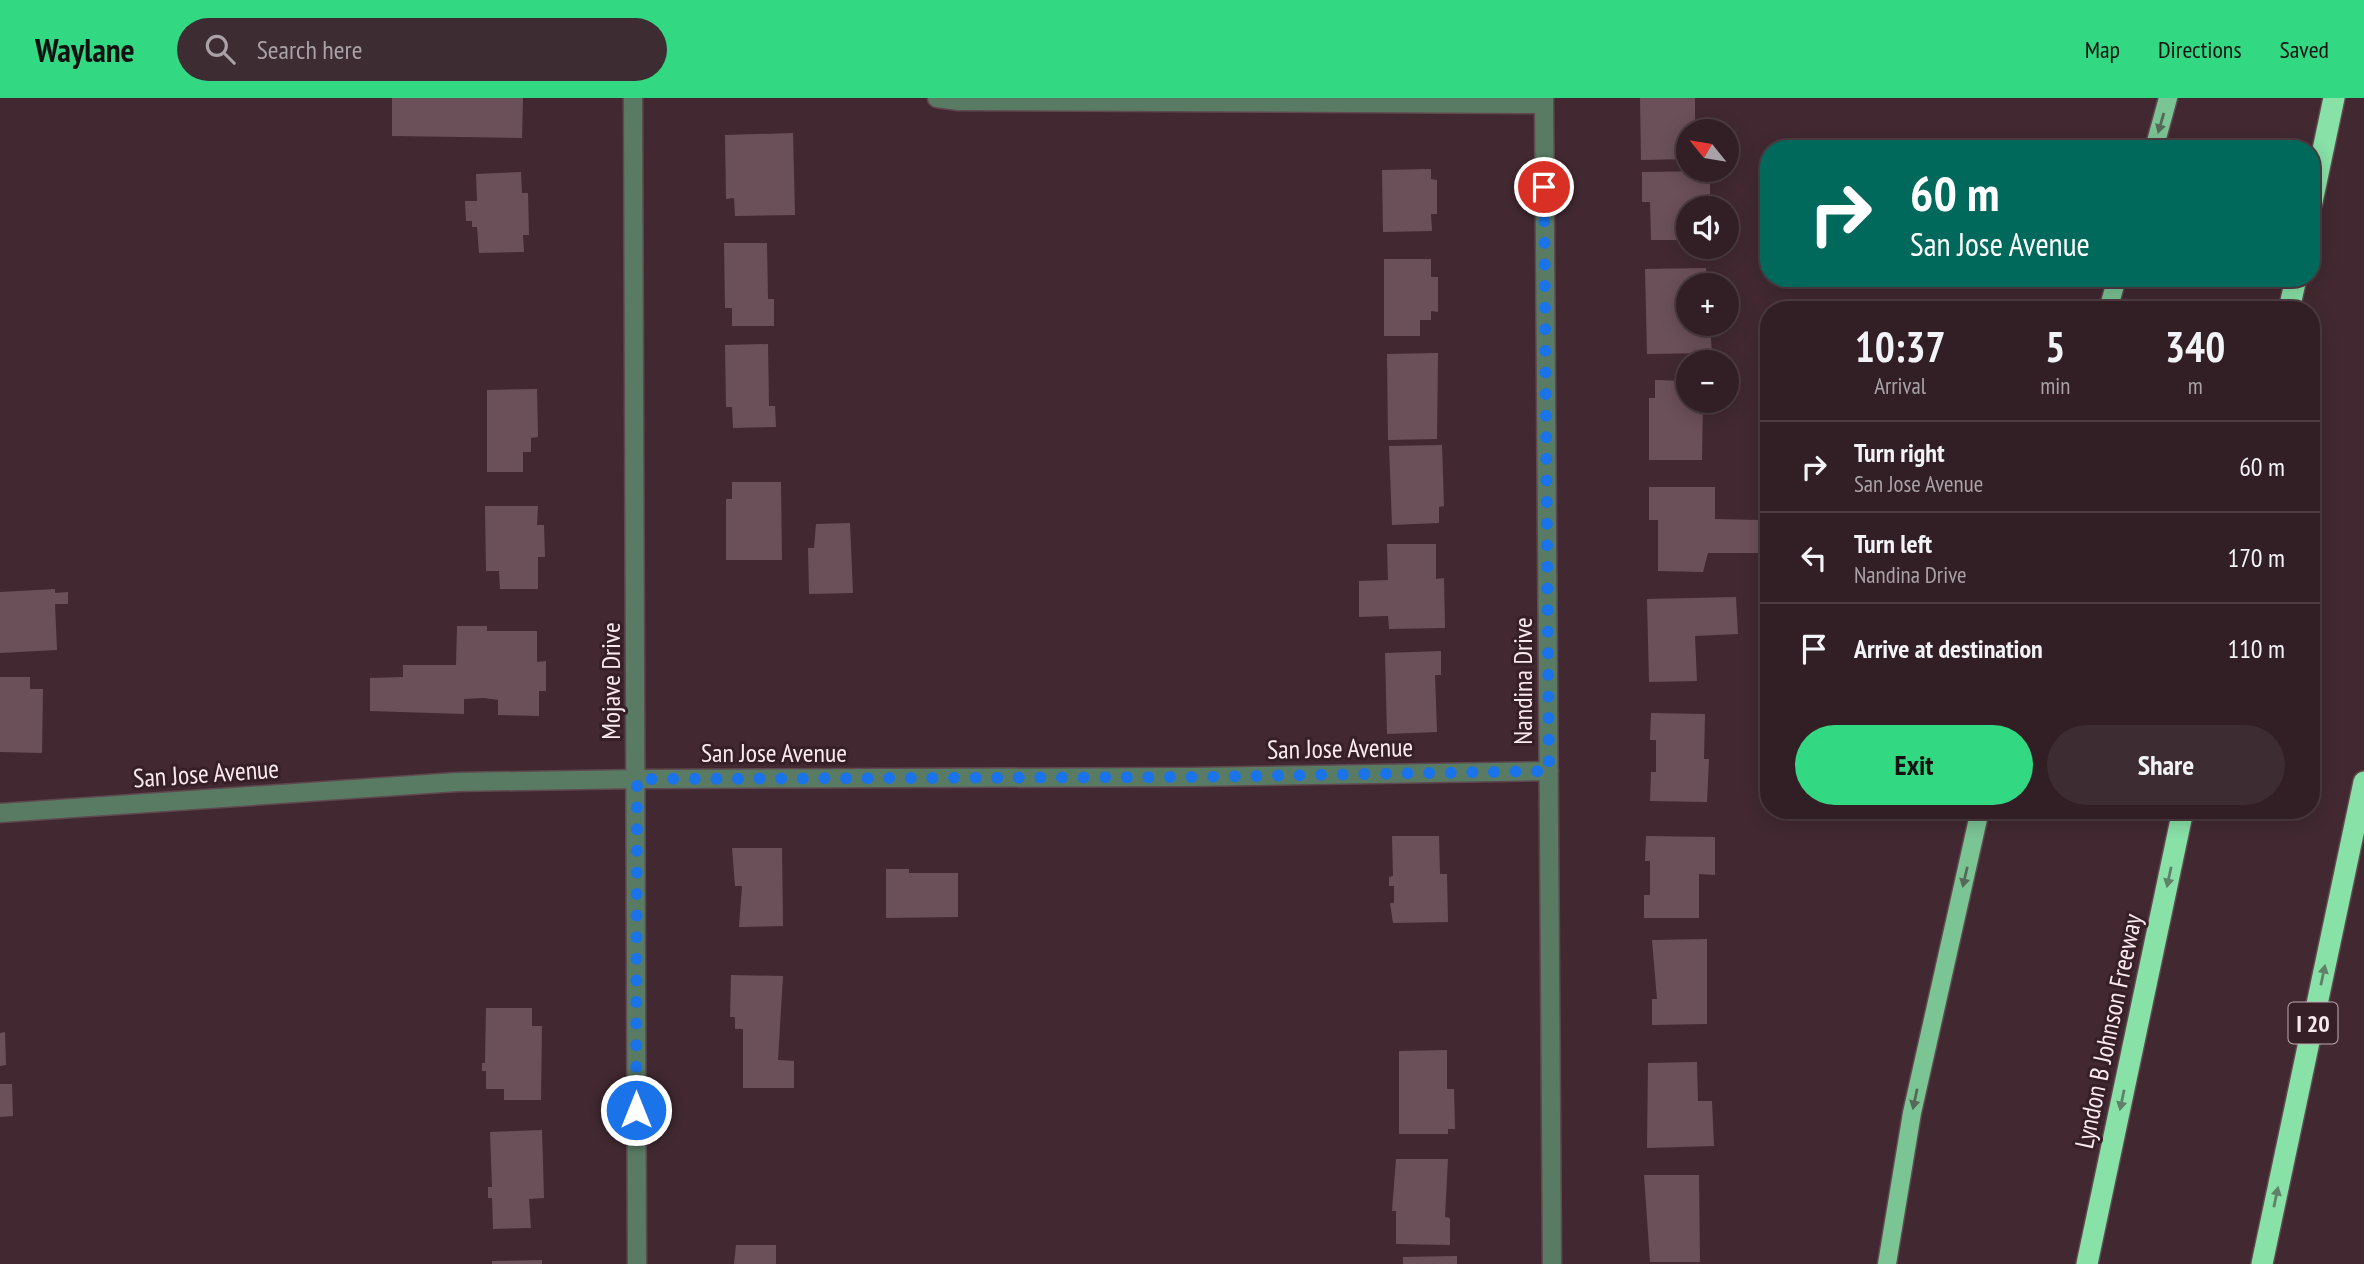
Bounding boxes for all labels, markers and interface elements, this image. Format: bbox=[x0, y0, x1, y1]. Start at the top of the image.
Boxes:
search box bbox=[177, 18, 667, 81]
text: Waylane bbox=[35, 28, 135, 71]
icon: search bbox=[201, 30, 239, 68]
text: Search here bbox=[257, 33, 362, 66]
text: Map bbox=[2085, 34, 2120, 65]
text: Directions bbox=[2158, 34, 2242, 65]
text: Saved bbox=[2280, 34, 2329, 65]
one-way arrow bbox=[2155, 113, 2166, 135]
north arrow bbox=[1676, 119, 1740, 182]
map controls bbox=[1676, 119, 1739, 413]
pin bbox=[1514, 157, 1574, 217]
text: 60 m bbox=[1910, 161, 1999, 225]
icon: arrive bbox=[1525, 168, 1563, 206]
icon: right bbox=[1795, 168, 1886, 259]
button: sound bbox=[1676, 196, 1739, 259]
text: San Jose Avenue bbox=[1910, 223, 2090, 265]
button: + bbox=[1676, 273, 1739, 336]
text: 10:37 bbox=[1855, 319, 1946, 374]
text: 5 bbox=[2045, 319, 2065, 374]
text: 340 bbox=[2165, 319, 2225, 374]
button: − bbox=[1676, 350, 1739, 413]
text: Arrival bbox=[1874, 371, 1926, 400]
text: min bbox=[2040, 371, 2070, 400]
text: m bbox=[2188, 371, 2203, 400]
text: Turn right bbox=[1854, 436, 1945, 469]
icon: right bbox=[1795, 448, 1833, 486]
text: 60 m bbox=[2239, 450, 2285, 483]
text: San Jose Avenue bbox=[1854, 469, 1983, 498]
text: Turn left bbox=[1854, 527, 1932, 560]
icon: left bbox=[1795, 539, 1833, 577]
text: 170 m bbox=[2227, 541, 2285, 574]
text: Nandina Drive bbox=[1854, 560, 1967, 589]
street label: Nandina Drive bbox=[1506, 617, 1539, 745]
street label: Mojave Drive bbox=[594, 622, 627, 740]
icon: arrive bbox=[1795, 630, 1833, 668]
text: Arrive at destination bbox=[1854, 632, 2043, 665]
text: 110 m bbox=[2227, 632, 2285, 665]
button: Exit bbox=[1795, 725, 2033, 805]
button: Share bbox=[2047, 725, 2285, 805]
street label: San Jose Avenue bbox=[1267, 730, 1413, 766]
street label: San Jose Avenue bbox=[701, 736, 847, 769]
street label: San Jose Avenue bbox=[132, 751, 280, 795]
one-way arrow bbox=[1959, 866, 1970, 888]
one-way arrow bbox=[2164, 866, 2175, 888]
street label: Lyndon B Johnson Freeway bbox=[2067, 911, 2149, 1151]
one-way arrow bbox=[2318, 964, 2329, 986]
road number: I 20 bbox=[2288, 1002, 2338, 1043]
position arrow bbox=[599, 1073, 673, 1147]
one-way arrow bbox=[1910, 1088, 1921, 1110]
one-way arrow bbox=[2117, 1089, 2128, 1111]
one-way arrow bbox=[2271, 1186, 2282, 1208]

